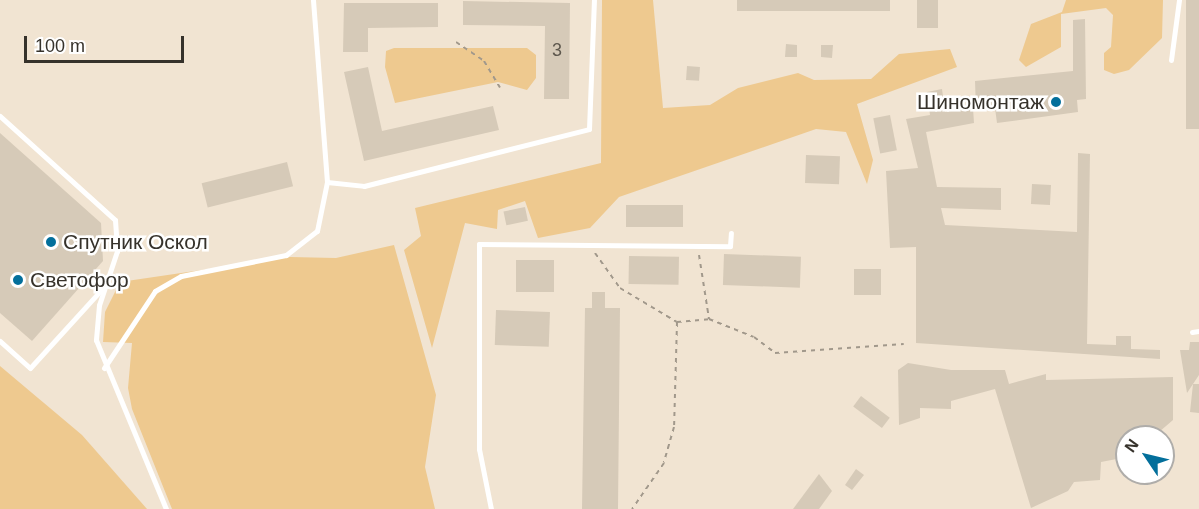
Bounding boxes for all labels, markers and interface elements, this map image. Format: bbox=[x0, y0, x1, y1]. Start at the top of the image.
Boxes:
scale bar bbox=[27, 24, 188, 62]
text: 100 m bbox=[35, 36, 85, 56]
house number: 3 bbox=[552, 39, 562, 61]
place label: Шиномонтаж bbox=[917, 89, 1044, 115]
marker: Шиномонтаж bbox=[1049, 95, 1063, 109]
place label: Спутник Оскол bbox=[63, 229, 208, 255]
marker: Спутник Оскол bbox=[44, 235, 58, 249]
place label: Светофор bbox=[30, 267, 129, 293]
marker: Светофор bbox=[11, 273, 25, 287]
north arrow bbox=[1115, 425, 1175, 485]
text: N bbox=[1121, 436, 1142, 455]

